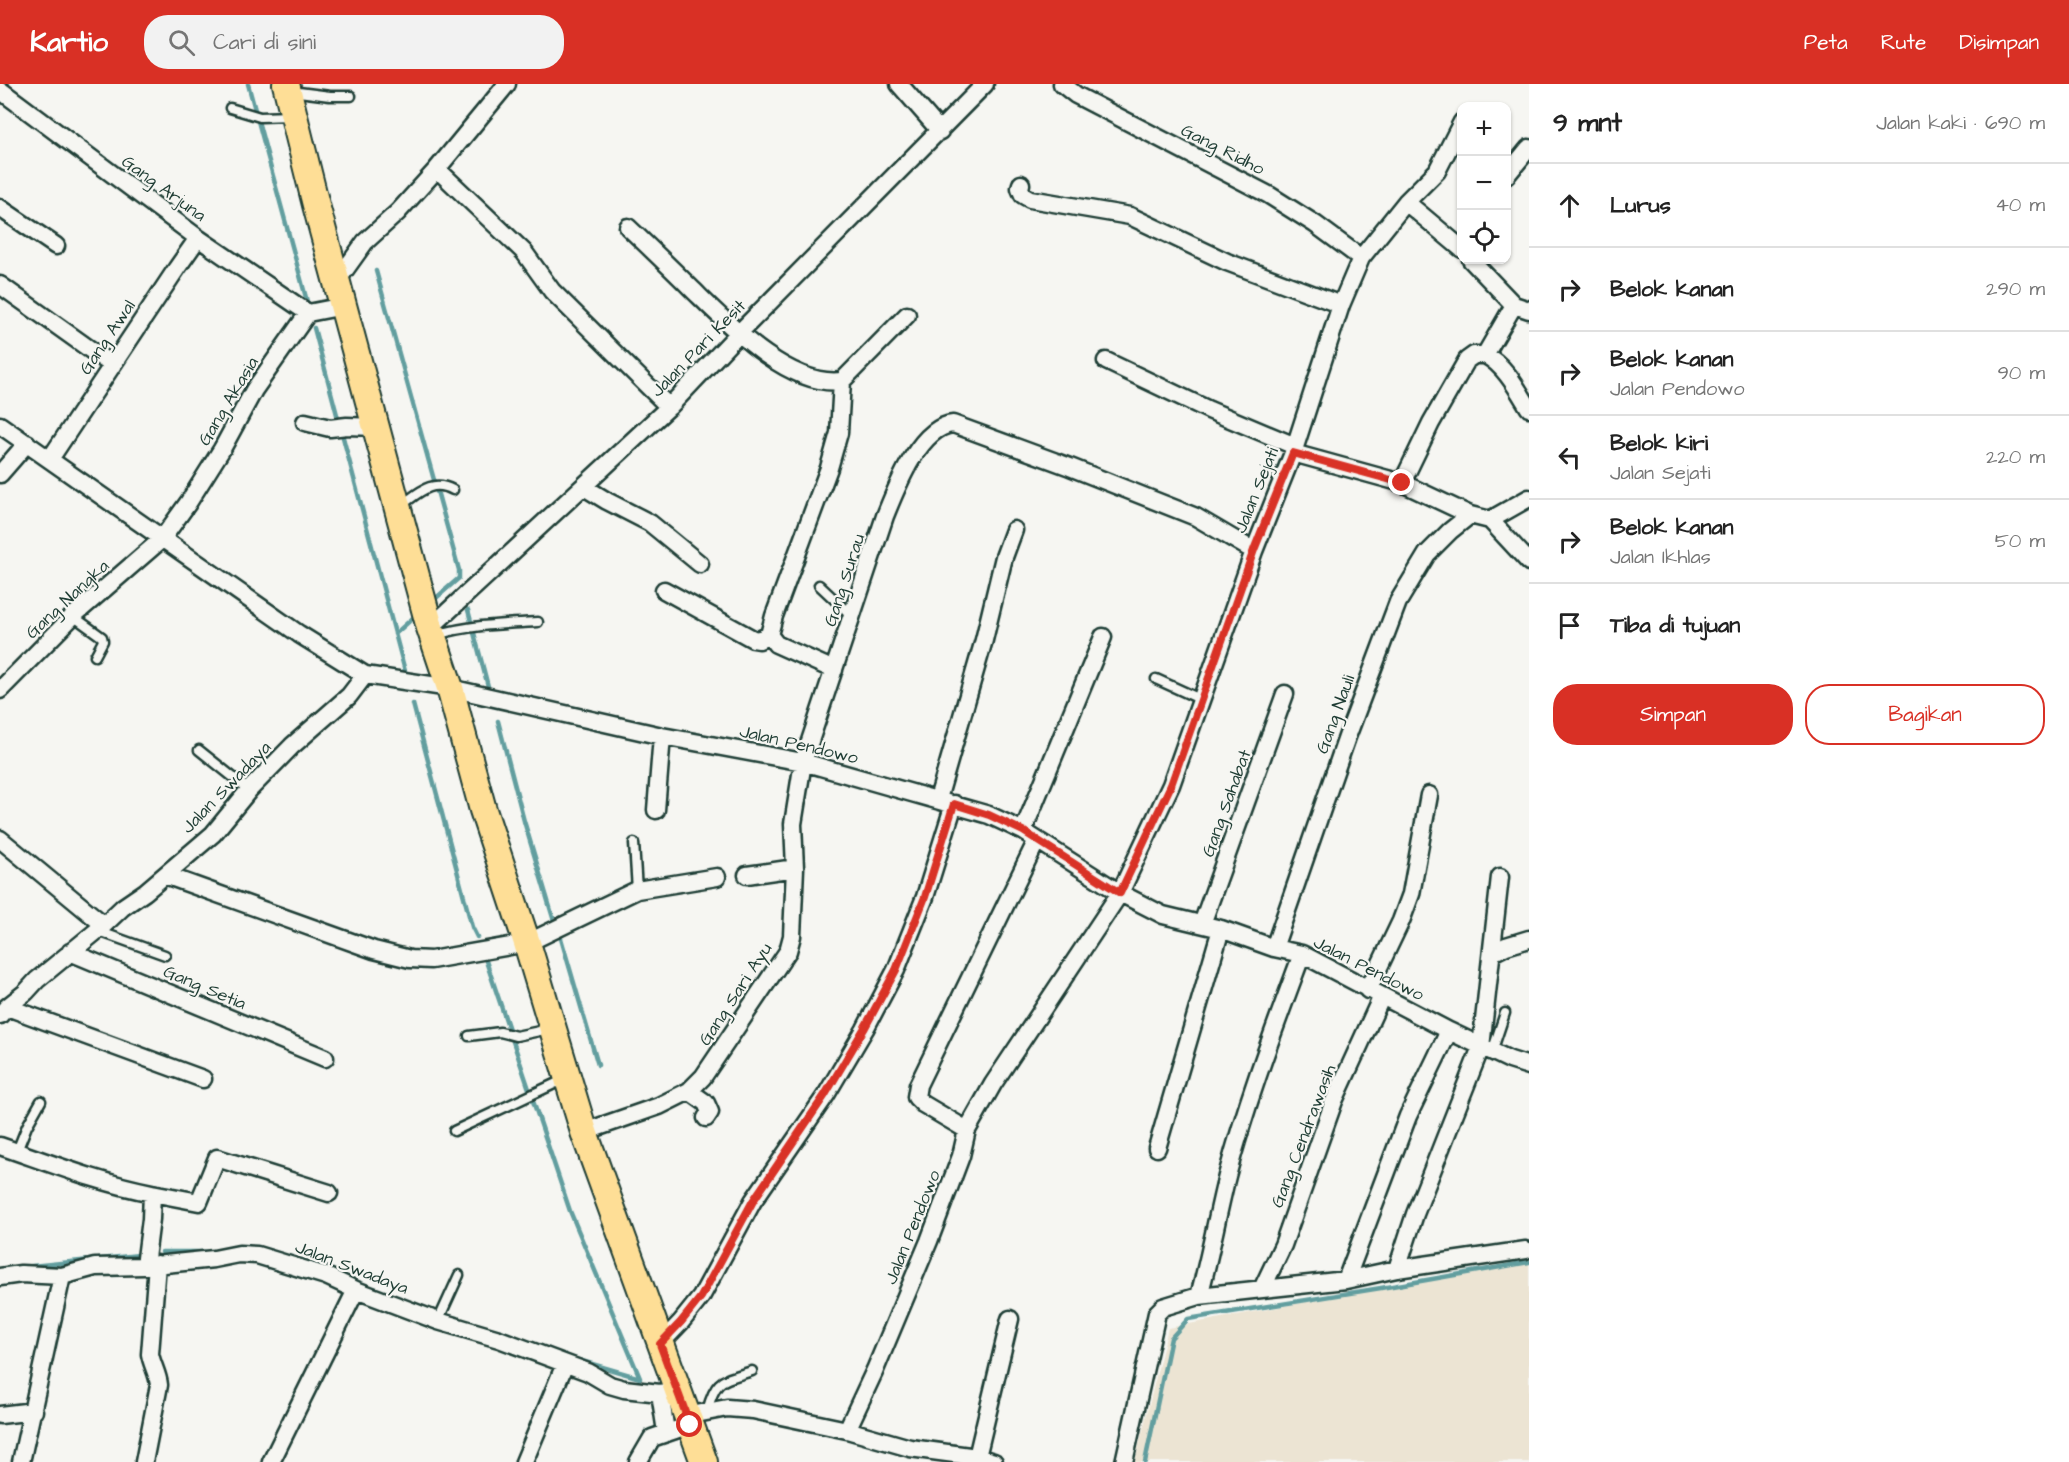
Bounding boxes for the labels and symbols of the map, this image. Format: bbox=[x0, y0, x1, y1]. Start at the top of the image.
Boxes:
street label: Gang Ridho bbox=[1176, 118, 1269, 182]
street label: Gang Arjuna bbox=[116, 149, 211, 228]
street label: Jalan Pari Kesit bbox=[645, 293, 752, 403]
street label: Gang Awal bbox=[73, 295, 143, 380]
street label: Gang Akasia bbox=[192, 352, 266, 451]
street label: Jalan Sejati bbox=[1228, 443, 1285, 537]
route end bbox=[1388, 469, 1414, 495]
street label: Gang Surau bbox=[818, 531, 872, 630]
street label: Gang Nangka bbox=[20, 554, 115, 645]
street label: Gang Nauli bbox=[1310, 671, 1362, 757]
street label: Jalan Pendowo bbox=[737, 719, 861, 770]
street label: Jalan Swadaya bbox=[176, 736, 278, 840]
street label: Gang Sahabat bbox=[1195, 745, 1259, 861]
street label: Jalan Pendowo bbox=[1309, 930, 1428, 1007]
street label: Gang Sari Ayu bbox=[693, 938, 779, 1051]
street label: Gang Setia bbox=[159, 959, 250, 1017]
street label: Gang Cendrawasih bbox=[1265, 1061, 1343, 1212]
street label: Jalan Pendowo bbox=[878, 1166, 947, 1288]
street label: Jalan Swadaya bbox=[291, 1234, 412, 1301]
route start bbox=[676, 1411, 702, 1437]

